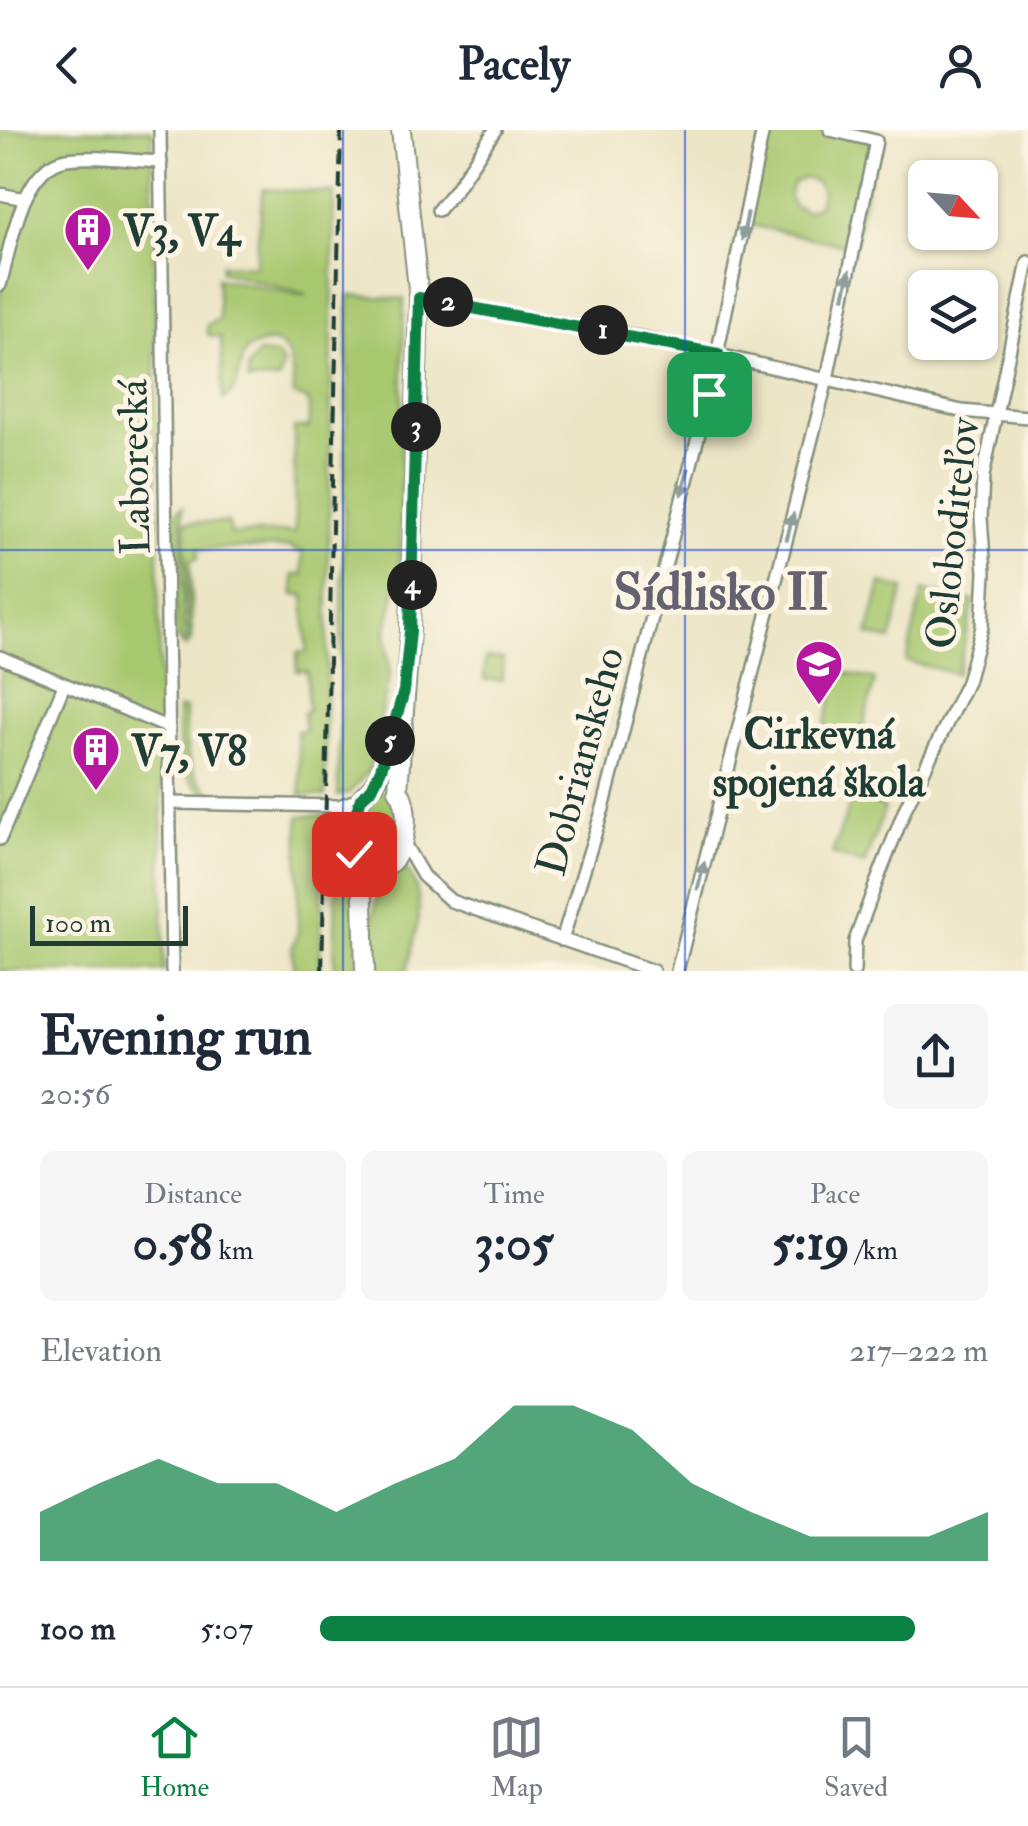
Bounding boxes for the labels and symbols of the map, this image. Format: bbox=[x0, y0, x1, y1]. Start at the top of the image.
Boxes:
north arrow bbox=[908, 160, 998, 250]
building icon: V3, V4 bbox=[62, 204, 114, 272]
place label: V3, V4 bbox=[123, 206, 242, 258]
one-way arrow bbox=[736, 211, 752, 242]
one-way arrow bbox=[839, 268, 855, 299]
pin: 2 bbox=[423, 277, 473, 327]
pin: 1 bbox=[578, 305, 628, 355]
pin bbox=[667, 352, 752, 437]
street label: Laborecká bbox=[107, 378, 163, 555]
pin: 3 bbox=[391, 402, 441, 452]
street label: Osloboditeľov bbox=[915, 414, 991, 652]
one-way arrow bbox=[677, 467, 693, 498]
one-way arrow bbox=[782, 512, 798, 543]
pin: 4 bbox=[387, 560, 437, 610]
district label: Sídlisko II bbox=[614, 560, 828, 625]
school or university icon: Cirkevná spojená škola bbox=[793, 638, 845, 706]
street label: Dobrianskeho bbox=[525, 642, 636, 881]
place label: Cirkevná spojená škola bbox=[713, 709, 927, 809]
pin: 5 bbox=[365, 716, 415, 766]
building icon: V7, V8 bbox=[70, 724, 122, 792]
place label: V7, V8 bbox=[131, 726, 247, 778]
pin bbox=[312, 812, 397, 897]
one-way arrow bbox=[694, 860, 709, 891]
scale bar bbox=[30, 901, 188, 946]

